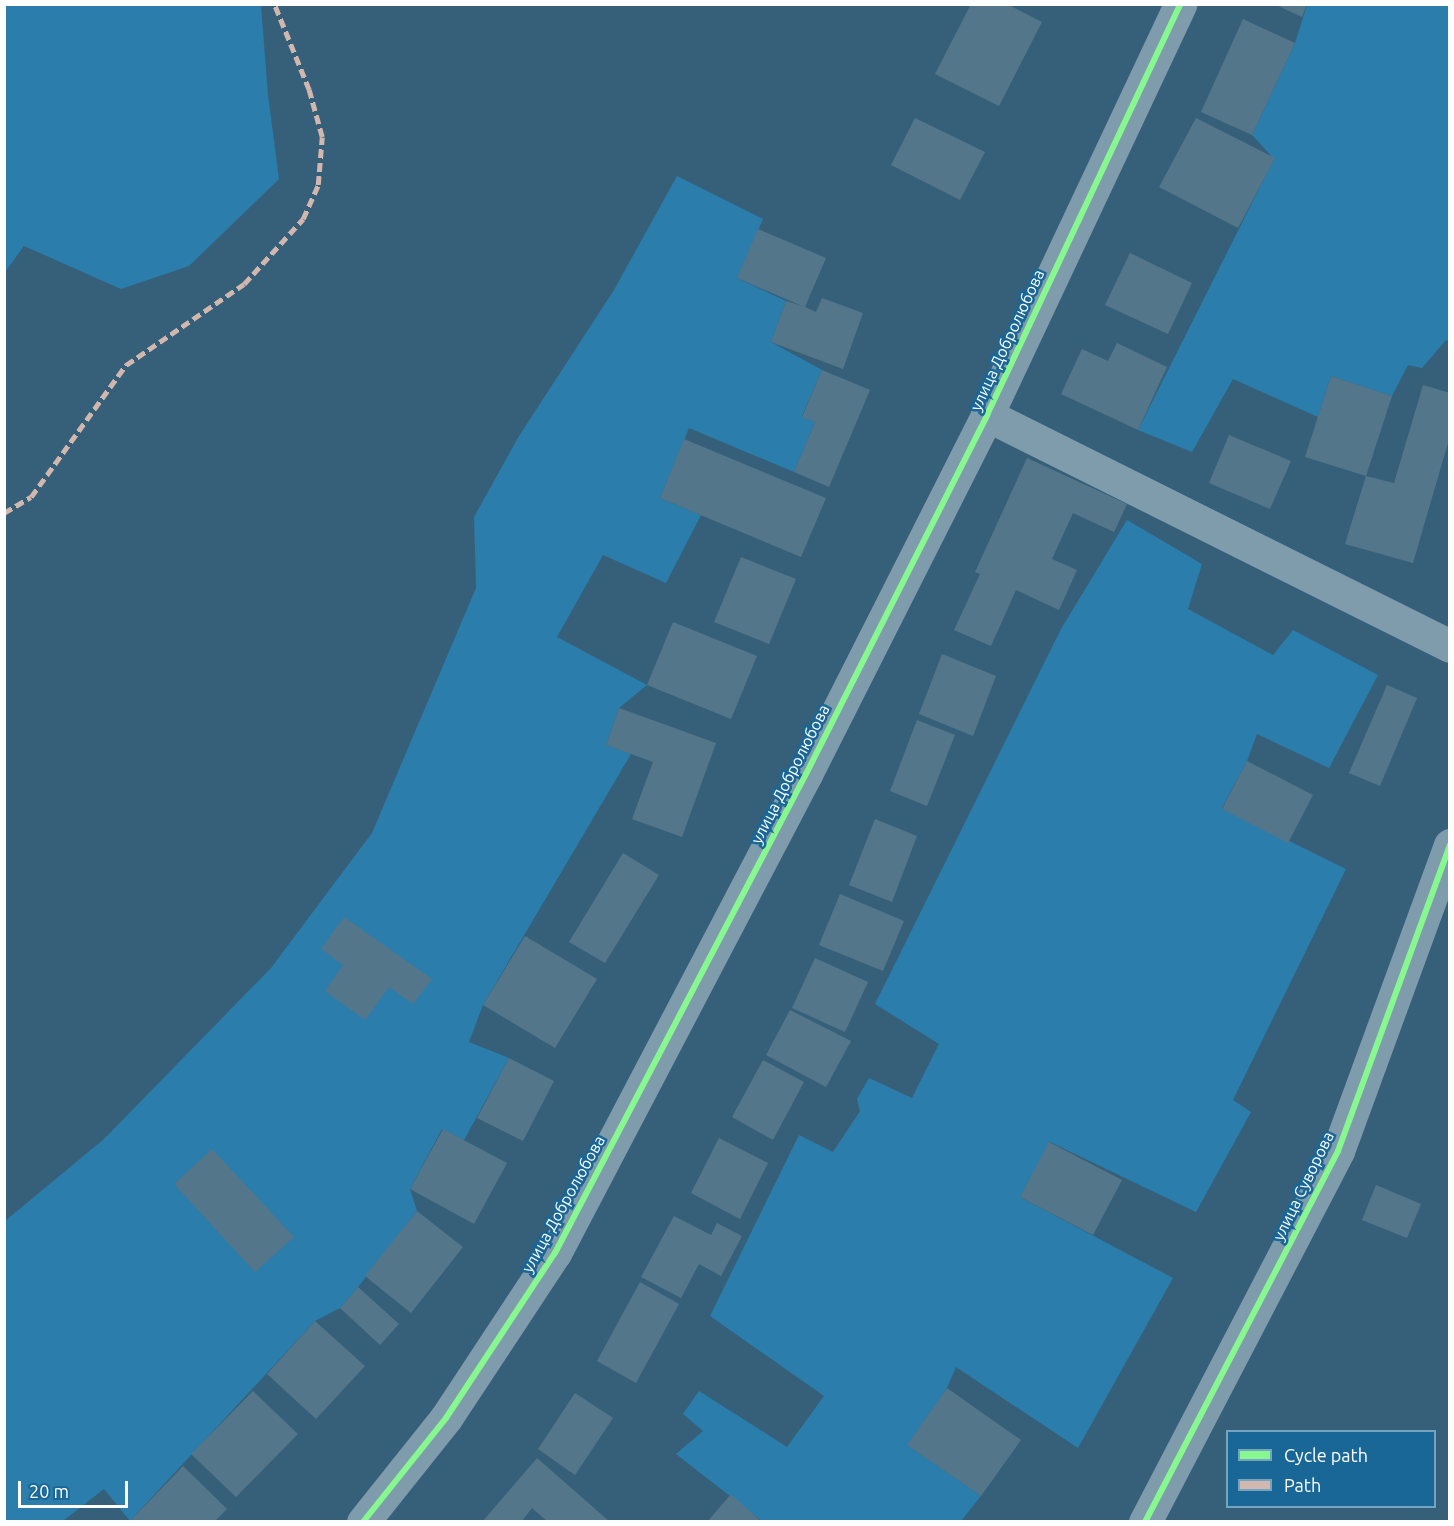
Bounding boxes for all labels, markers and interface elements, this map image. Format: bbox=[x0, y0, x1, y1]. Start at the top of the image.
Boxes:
street label: улица Добролюбова bbox=[966, 266, 1048, 414]
street label: улица Добролюбова bbox=[747, 701, 833, 847]
street label: улица Суворова bbox=[1268, 1128, 1338, 1244]
street label: улица Добролюбова bbox=[517, 1132, 609, 1276]
legend bbox=[1226, 1430, 1436, 1508]
text: Cycle path bbox=[1284, 1445, 1368, 1465]
scale bar bbox=[21, 1469, 130, 1507]
text: Path bbox=[1284, 1475, 1321, 1495]
text: 20 m bbox=[29, 1481, 69, 1501]

